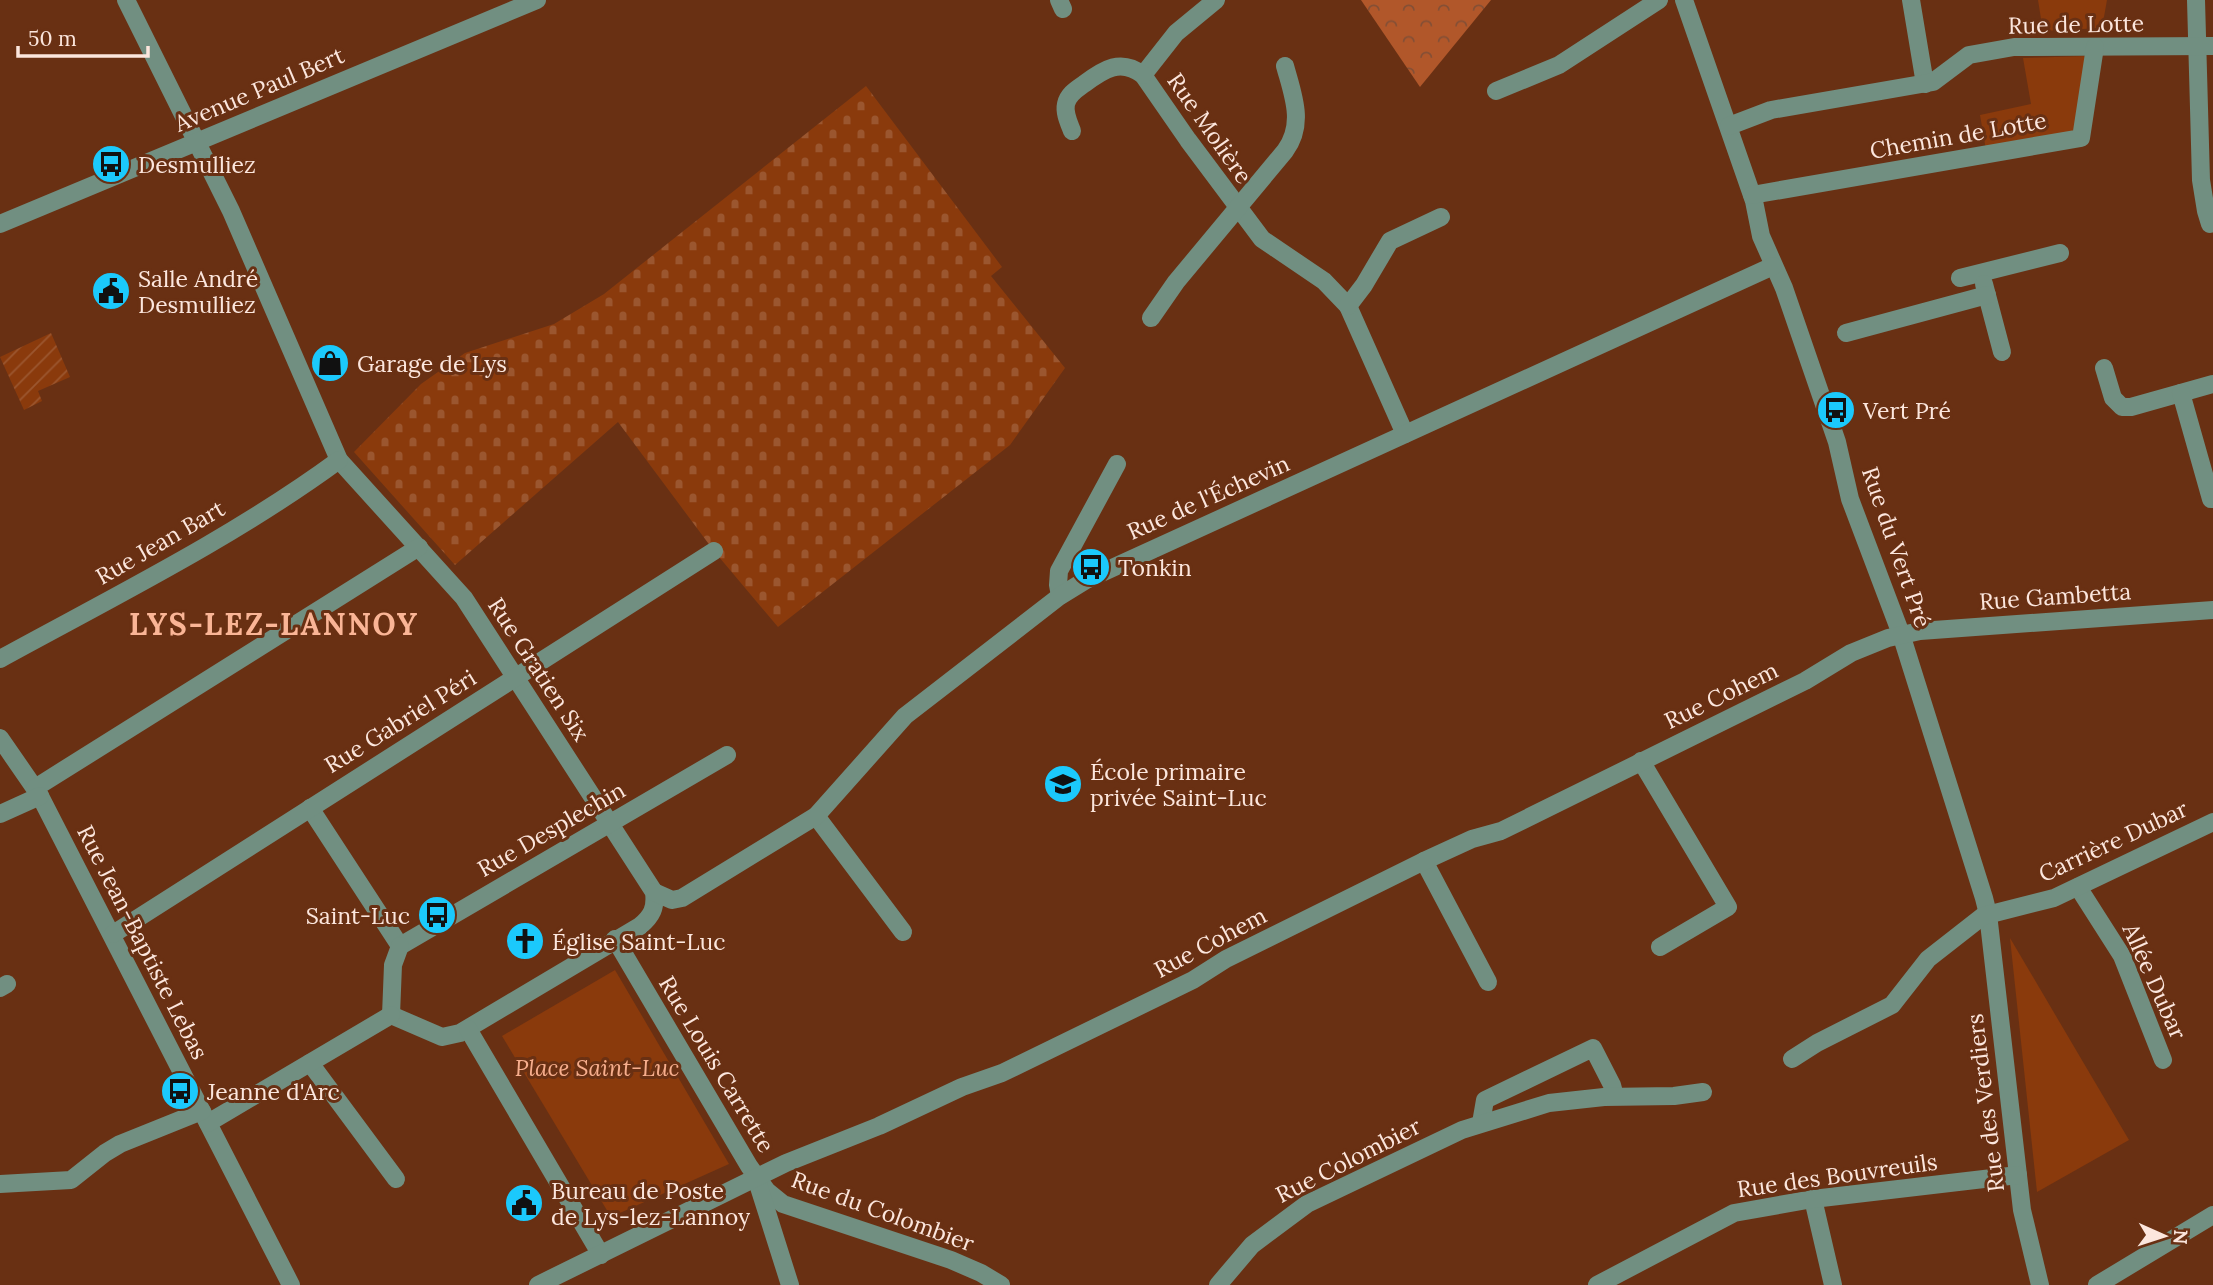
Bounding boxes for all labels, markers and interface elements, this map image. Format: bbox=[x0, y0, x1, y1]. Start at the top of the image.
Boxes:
street label: Rue de Lotte bbox=[2008, 8, 2144, 40]
scale bar bbox=[18, 14, 147, 58]
text: 50 m bbox=[28, 25, 77, 52]
street label: Avenue Paul Bert bbox=[169, 40, 348, 138]
street label: Rue Molière bbox=[1161, 67, 1259, 189]
street label: Chemin de Lotte bbox=[1867, 105, 2049, 165]
bus stop icon: Desmulliez bbox=[90, 143, 132, 185]
place label: Desmulliez bbox=[138, 150, 256, 179]
place label: Salle André Desmulliez bbox=[138, 264, 258, 319]
public building icon: Salle André Desmulliez bbox=[90, 270, 132, 312]
shop icon: Garage de Lys bbox=[309, 342, 351, 384]
place label: Garage de Lys bbox=[357, 349, 507, 378]
bus stop icon: Vert Pré bbox=[1815, 389, 1857, 431]
place label: Vert Pré bbox=[1862, 396, 1951, 425]
street label: Rue de l'Échevin bbox=[1122, 448, 1294, 546]
street label: Rue du Vert Pré bbox=[1856, 463, 1938, 631]
street label: Rue Jean Bart bbox=[90, 493, 230, 591]
bus stop icon: Tonkin bbox=[1070, 546, 1112, 588]
place label: Tonkin bbox=[1118, 553, 1192, 582]
street label: Rue Gambetta bbox=[1978, 576, 2132, 616]
street label: Rue Gratien Six bbox=[482, 592, 596, 746]
district label: LYS-LEZ-LANNOY bbox=[129, 605, 419, 643]
street label: Rue Cohem bbox=[1659, 655, 1783, 735]
street label: Rue Gabriel Péri bbox=[319, 663, 481, 779]
place label: École primaire privée Saint-Luc bbox=[1090, 757, 1267, 812]
school or university icon: École primaire privée Saint-Luc bbox=[1042, 763, 1084, 805]
street label: Rue Desplechin bbox=[472, 775, 630, 883]
street label: Carrière Dubar bbox=[2034, 794, 2192, 888]
street label: Rue Jean-Baptiste Lebas bbox=[71, 820, 215, 1064]
bus stop icon: Saint-Luc bbox=[416, 894, 458, 936]
street label: Rue Cohem bbox=[1149, 900, 1271, 984]
place label: Saint-Luc bbox=[306, 901, 410, 930]
street label: Allée Dubar bbox=[2116, 918, 2193, 1044]
church icon: Église Saint-Luc bbox=[504, 920, 546, 962]
place label: Église Saint-Luc bbox=[552, 927, 726, 956]
street label: Rue Louis Carrette bbox=[653, 970, 781, 1158]
street label: Rue des Verdiers bbox=[1960, 1012, 2010, 1194]
park label: Place Saint-Luc bbox=[515, 1053, 679, 1082]
bus stop icon: Jeanne d'Arc bbox=[159, 1070, 201, 1112]
place label: Jeanne d'Arc bbox=[206, 1077, 340, 1106]
street label: Rue Colombier bbox=[1271, 1111, 1425, 1209]
street label: Rue des Bouvreuils bbox=[1735, 1147, 1939, 1203]
street label: Rue du Colombier bbox=[788, 1164, 978, 1258]
place label: Bureau de Poste de Lys-lez-Lannoy bbox=[551, 1176, 751, 1231]
public building icon: Bureau de Poste de Lys-lez-Lannoy bbox=[503, 1182, 545, 1224]
north arrow bbox=[2129, 1201, 2199, 1271]
text: N bbox=[2169, 1229, 2193, 1245]

